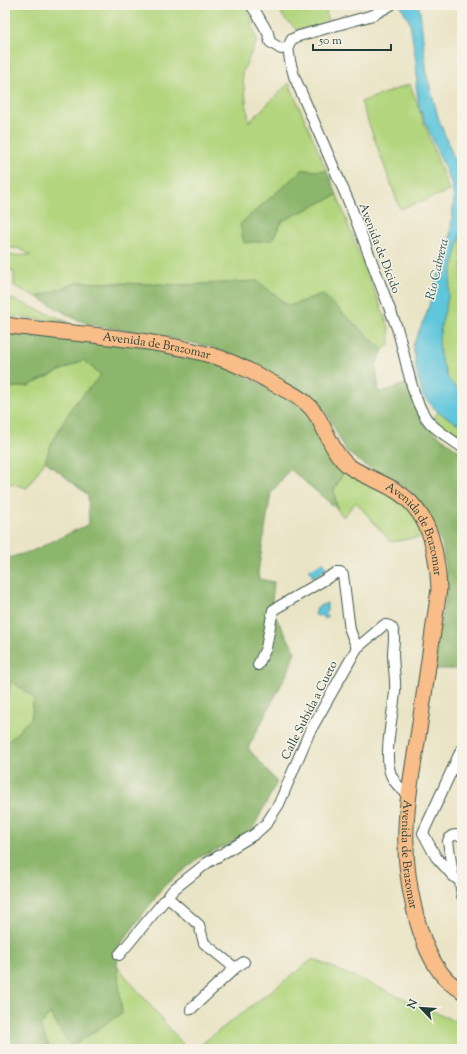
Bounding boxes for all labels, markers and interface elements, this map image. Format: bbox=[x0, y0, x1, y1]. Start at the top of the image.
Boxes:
scale bar bbox=[313, 26, 391, 52]
text: 50 m bbox=[318, 32, 342, 50]
street label: Avenida de Dícido bbox=[354, 201, 405, 297]
water label: Río Cabrera bbox=[422, 237, 454, 302]
street label: Avenida de Brazomar bbox=[102, 328, 213, 365]
street label: Avenida de Brazomar bbox=[382, 478, 446, 577]
street label: Calle Subida a Cueto bbox=[277, 657, 343, 763]
street label: Avenida de Brazomar bbox=[396, 799, 422, 911]
north arrow bbox=[401, 988, 441, 1028]
text: N bbox=[403, 997, 422, 1012]

